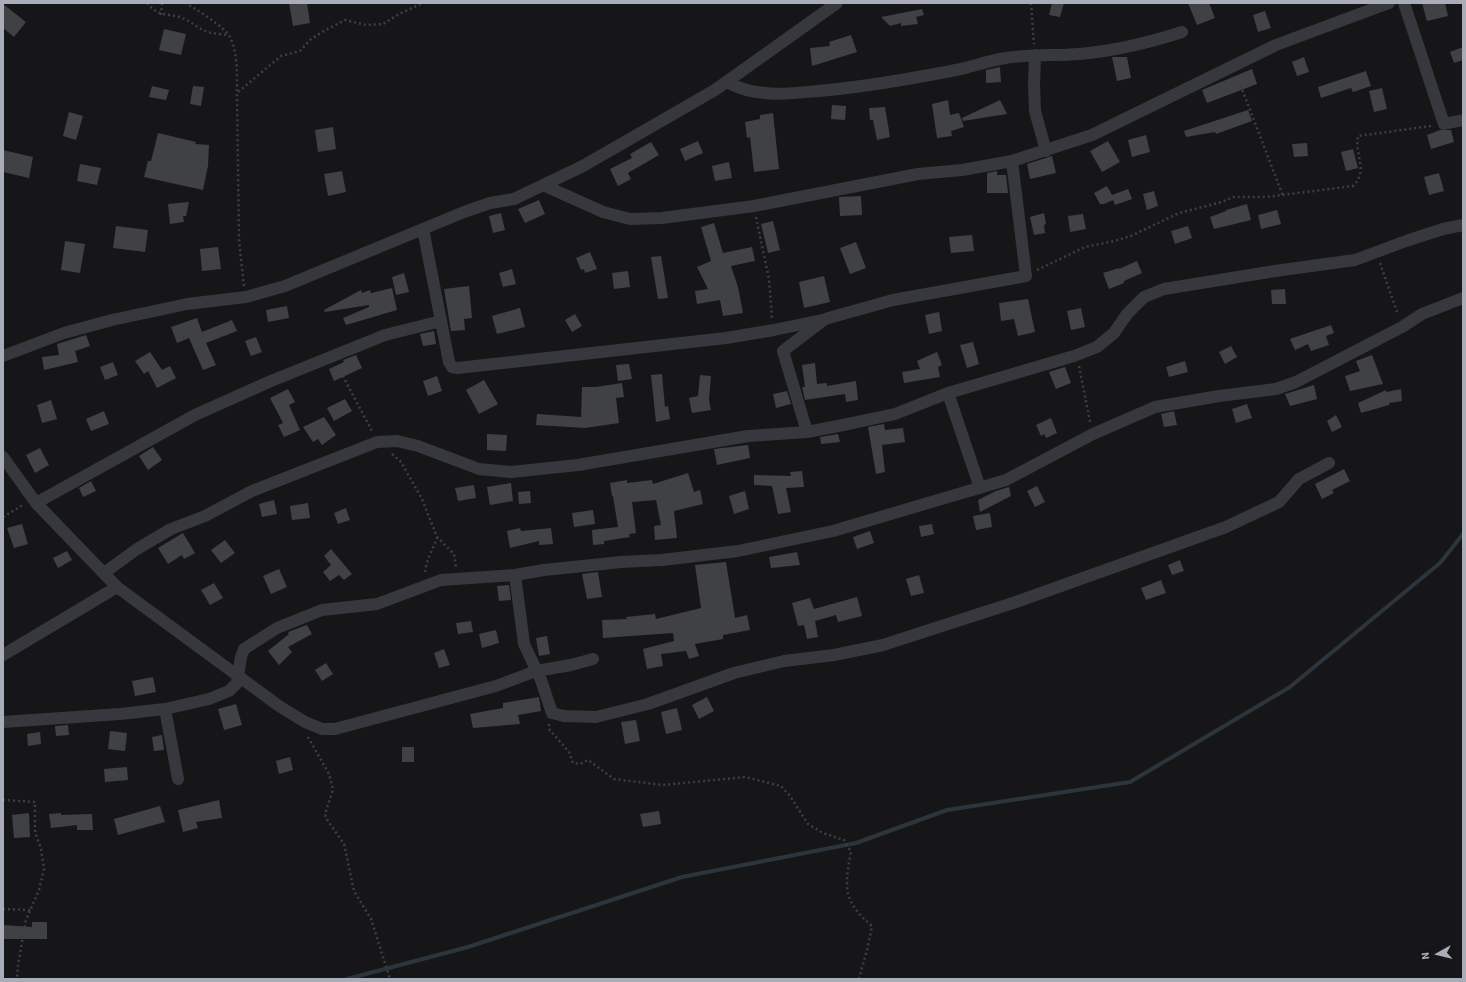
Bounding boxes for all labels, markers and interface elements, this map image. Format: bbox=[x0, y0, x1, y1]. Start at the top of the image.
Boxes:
north arrow bbox=[1418, 934, 1458, 974]
text: N bbox=[1418, 951, 1434, 960]

